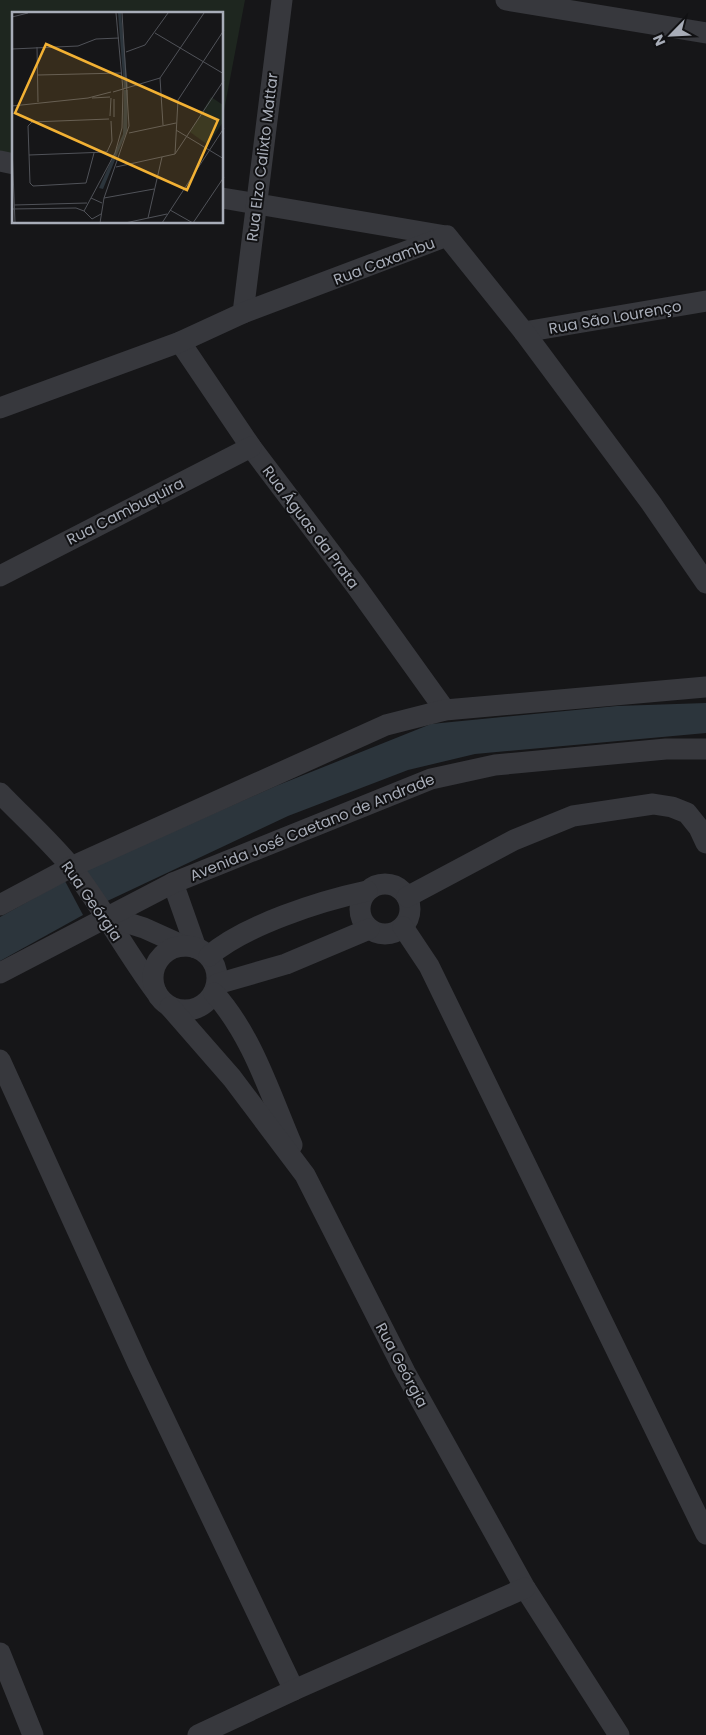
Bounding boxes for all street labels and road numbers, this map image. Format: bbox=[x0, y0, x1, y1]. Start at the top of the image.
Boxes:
street label: Rua Elzo Calixto Mattar bbox=[241, 71, 283, 243]
street label: Rua Caxambu bbox=[330, 232, 438, 290]
street label: Rua São Lourenço bbox=[547, 295, 683, 339]
street label: Rua Águas da Prata bbox=[258, 461, 364, 593]
street label: Rua Cambuquira bbox=[63, 472, 187, 550]
street label: Avenida José Caetano de Andrade bbox=[186, 768, 438, 886]
street label: Rua Geórgia bbox=[57, 857, 127, 945]
street label: Rua Geórgia bbox=[371, 1319, 433, 1411]

